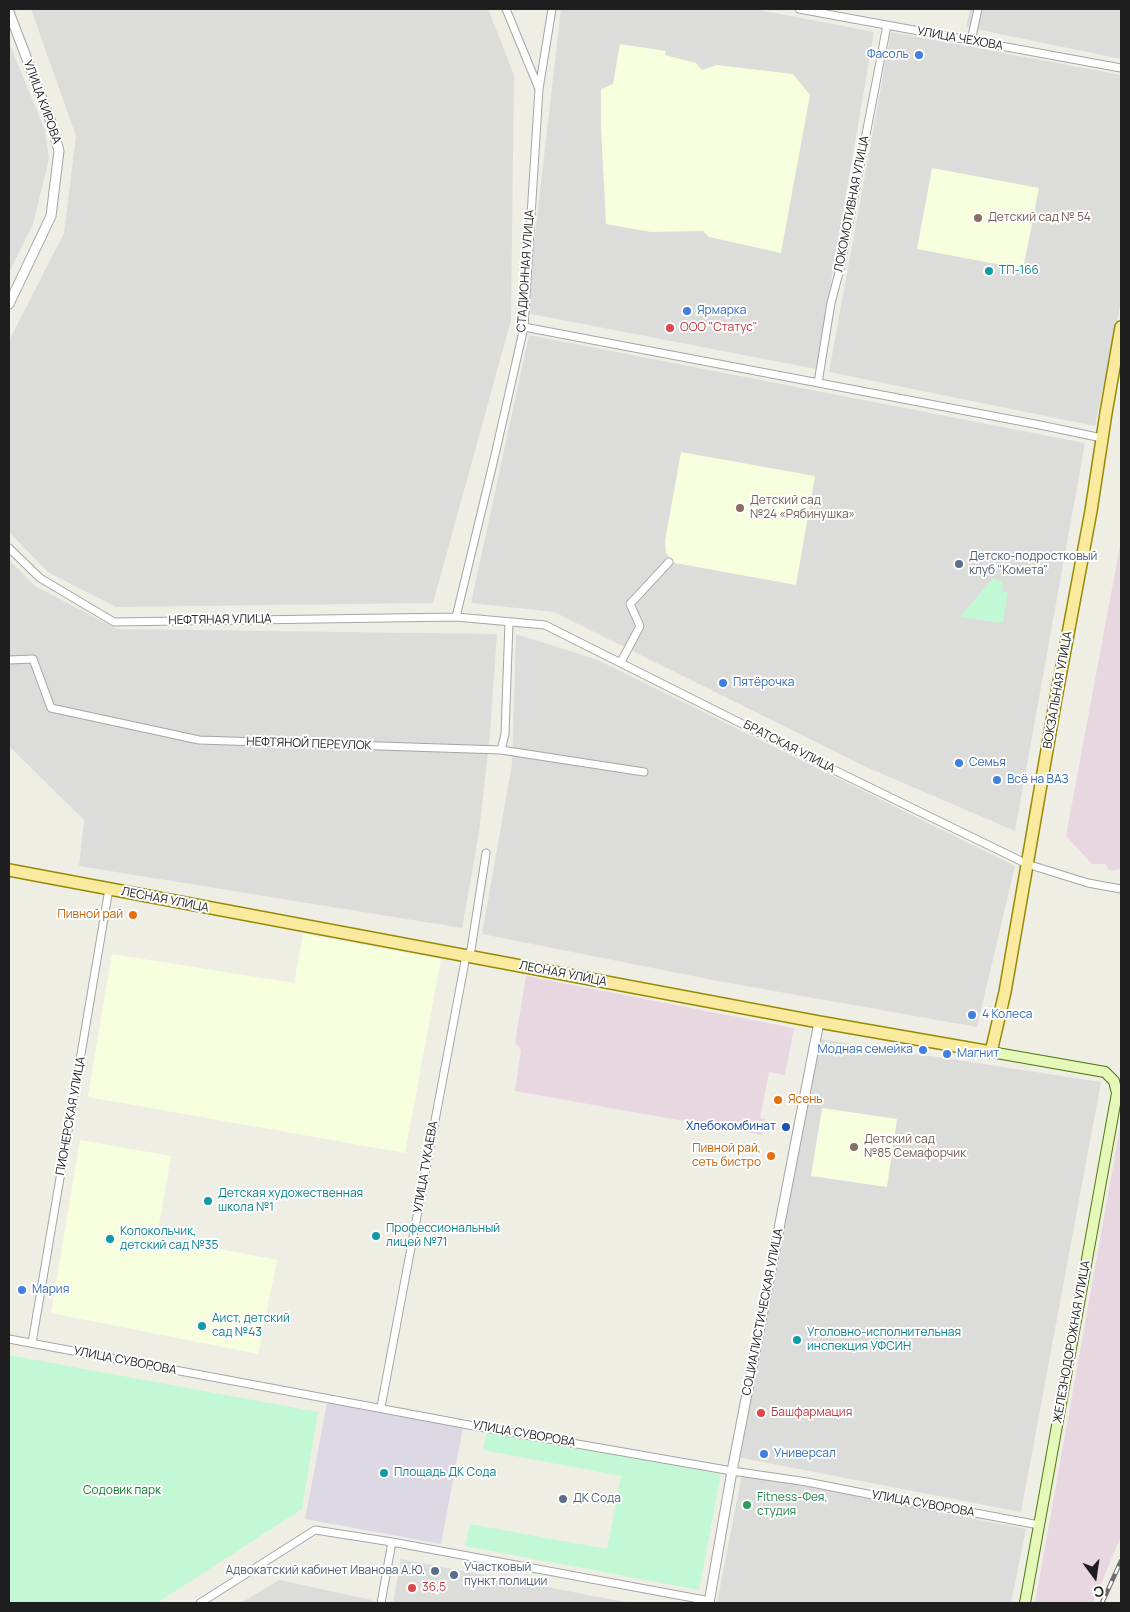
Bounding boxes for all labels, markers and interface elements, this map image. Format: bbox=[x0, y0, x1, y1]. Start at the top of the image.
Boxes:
street label: УЛИЦА ЧЕХОВА bbox=[916, 24, 1004, 54]
place label: Фасоль bbox=[867, 48, 909, 62]
marker: Фасоль bbox=[913, 49, 925, 61]
street label: УЛИЦА КИРОВА bbox=[20, 58, 64, 146]
street label: ЛОКОМОТИВНАЯ УЛИЦА bbox=[832, 134, 872, 274]
street label: СТАДИОННАЯ УЛИЦА bbox=[515, 209, 537, 333]
place label: Детский сад № 54 bbox=[988, 211, 1091, 225]
marker: Детский сад № 54 bbox=[972, 212, 984, 224]
place label: ТП-166 bbox=[999, 264, 1039, 278]
marker: ТП-166 bbox=[983, 265, 995, 277]
place label: Ярмарка bbox=[697, 304, 746, 318]
marker: Ярмарка bbox=[681, 305, 693, 317]
place label: ООО "Статус" bbox=[680, 321, 757, 335]
marker: ООО "Статус" bbox=[664, 322, 676, 334]
place label: Детский сад №24 «Рябинушка» bbox=[750, 494, 855, 522]
marker: Детский сад №24 «Рябинушка» bbox=[734, 502, 746, 514]
place label: Детско-подростковый клуб "Комета" bbox=[969, 550, 1097, 578]
marker: Детско-подростковый клуб "Комета" bbox=[953, 558, 965, 570]
street label: НЕФТЯНАЯ УЛИЦА bbox=[168, 612, 272, 628]
street label: ВОКЗАЛЬНАЯ УЛИЦА bbox=[1041, 630, 1075, 750]
place label: Пятёрочка bbox=[733, 676, 794, 690]
marker: Пятёрочка bbox=[717, 677, 729, 689]
street label: БРАТСКАЯ УЛИЦА bbox=[741, 718, 837, 776]
street label: НЕФТЯНОЙ ПЕРЕУЛОК bbox=[246, 735, 372, 753]
place label: Семья bbox=[969, 756, 1006, 770]
marker: Семья bbox=[953, 757, 965, 769]
place label: Всё на ВАЗ bbox=[1007, 773, 1068, 787]
marker: Всё на ВАЗ bbox=[991, 774, 1003, 786]
street label: ЛЕСНАЯ УЛИЦА bbox=[120, 884, 210, 916]
place label: Пивной рай bbox=[57, 908, 123, 922]
marker: Пивной рай bbox=[127, 909, 139, 921]
street label: ЛЕСНАЯ УЛИЦА bbox=[518, 958, 608, 990]
place label: 4 Колеса bbox=[982, 1008, 1032, 1022]
marker: 4 Колеса bbox=[966, 1009, 978, 1021]
place label: Модная семейка bbox=[818, 1043, 913, 1057]
marker: Модная семейка bbox=[917, 1044, 929, 1056]
place label: Магнит bbox=[957, 1047, 999, 1061]
marker: Магнит bbox=[941, 1048, 953, 1060]
street label: ПИОНЕРСКАЯ УЛИЦА bbox=[53, 1056, 89, 1176]
place label: Ясень bbox=[788, 1093, 823, 1107]
marker: Ясень bbox=[772, 1094, 784, 1106]
street label: УЛИЦА ТУКАЕВА bbox=[411, 1120, 441, 1214]
place label: Хлебокомбинат bbox=[686, 1120, 776, 1134]
marker: Хлебокомбинат bbox=[780, 1121, 792, 1133]
place label: Детский сад №85 Семафорчик bbox=[864, 1133, 966, 1161]
marker: Детский сад №85 Семафорчик bbox=[848, 1141, 860, 1153]
place label: Пивной рай, сеть бистро bbox=[692, 1142, 761, 1170]
marker: Пивной рай, сеть бистро bbox=[765, 1150, 777, 1162]
place label: Детская художественная школа №1 bbox=[218, 1187, 363, 1215]
marker: Детская художественная школа №1 bbox=[202, 1195, 214, 1207]
place label: Профессиональный лицей №71 bbox=[386, 1222, 500, 1250]
place label: Колокольчик, детский сад №35 bbox=[120, 1225, 218, 1253]
street label: СОЦИАЛИСТИЧЕСКАЯ УЛИЦА bbox=[740, 1227, 786, 1397]
marker: Профессиональный лицей №71 bbox=[370, 1230, 382, 1242]
marker: Колокольчик, детский сад №35 bbox=[104, 1233, 116, 1245]
street label: ЖЕЛЕЗНОДОРОЖНАЯ УЛИЦА bbox=[1051, 1260, 1093, 1424]
place label: Мария bbox=[32, 1283, 69, 1297]
marker: Мария bbox=[16, 1284, 28, 1296]
place label: Аист, детский сад №43 bbox=[212, 1312, 290, 1340]
marker: Аист, детский сад №43 bbox=[196, 1320, 208, 1332]
place label: Уголовно-исполнительная инспекция УФСИН bbox=[807, 1326, 961, 1354]
marker: Уголовно-исполнительная инспекция УФСИН bbox=[791, 1334, 803, 1346]
street label: УЛИЦА СУВОРОВА bbox=[72, 1344, 178, 1378]
place label: Башфармация bbox=[771, 1406, 852, 1420]
marker: Башфармация bbox=[755, 1407, 767, 1419]
street label: УЛИЦА СУВОРОВА bbox=[471, 1418, 577, 1450]
place label: Универсал bbox=[774, 1447, 836, 1461]
marker: Универсал bbox=[758, 1448, 770, 1460]
place label: Площадь ДК Сода bbox=[394, 1466, 496, 1480]
marker: Площадь ДК Сода bbox=[378, 1467, 390, 1479]
park label: Содовик парк bbox=[83, 1484, 161, 1498]
street label: УЛИЦА СУВОРОВА bbox=[870, 1488, 976, 1520]
place label: Fitness-Фея, студия bbox=[757, 1491, 828, 1519]
place label: ДК Сода bbox=[573, 1492, 621, 1506]
marker: ДК Сода bbox=[557, 1493, 569, 1505]
marker: Fitness-Фея, студия bbox=[741, 1499, 753, 1511]
north arrow bbox=[1070, 1552, 1120, 1602]
place label: Участковый пункт полиции bbox=[464, 1561, 547, 1589]
place label: Адвокатский кабинет Иванова А.Ю. bbox=[225, 1564, 425, 1578]
marker: Адвокатский кабинет Иванова А.Ю. bbox=[429, 1565, 441, 1577]
marker: Участковый пункт полиции bbox=[448, 1569, 460, 1581]
place label: 36,5 bbox=[422, 1581, 446, 1595]
marker: 36,5 bbox=[406, 1582, 418, 1594]
text: С bbox=[1091, 1582, 1106, 1603]

